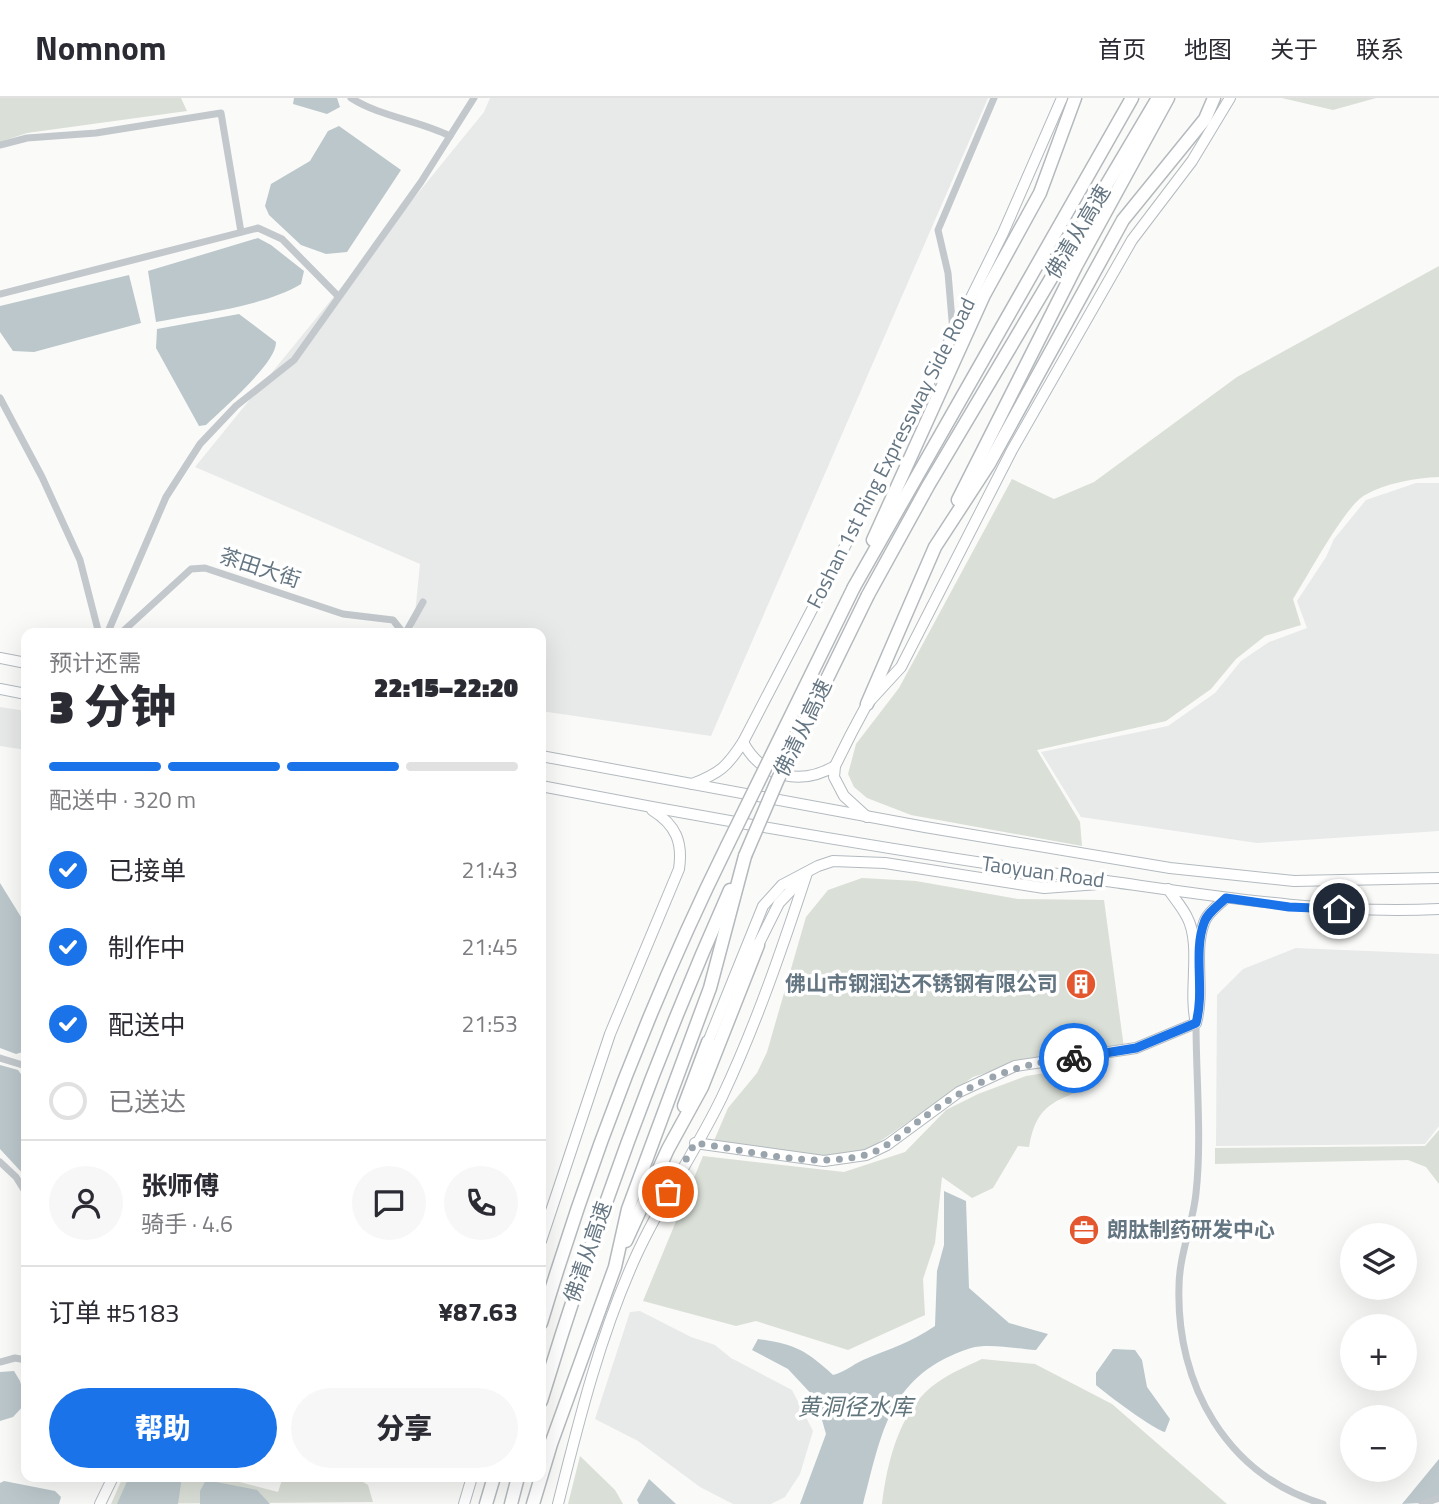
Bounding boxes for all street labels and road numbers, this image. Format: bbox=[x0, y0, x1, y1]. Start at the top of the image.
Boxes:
street label: 佛清从高速 bbox=[1036, 178, 1118, 285]
street label: Foshan 1st Ring Expressway Side Road bbox=[798, 292, 983, 614]
street label: 茶田大街 bbox=[215, 539, 305, 595]
street label: 佛清从高速 bbox=[765, 673, 839, 782]
street label: Taoyuan Road bbox=[980, 847, 1107, 895]
street label: 佛清从高速 bbox=[555, 1197, 619, 1307]

